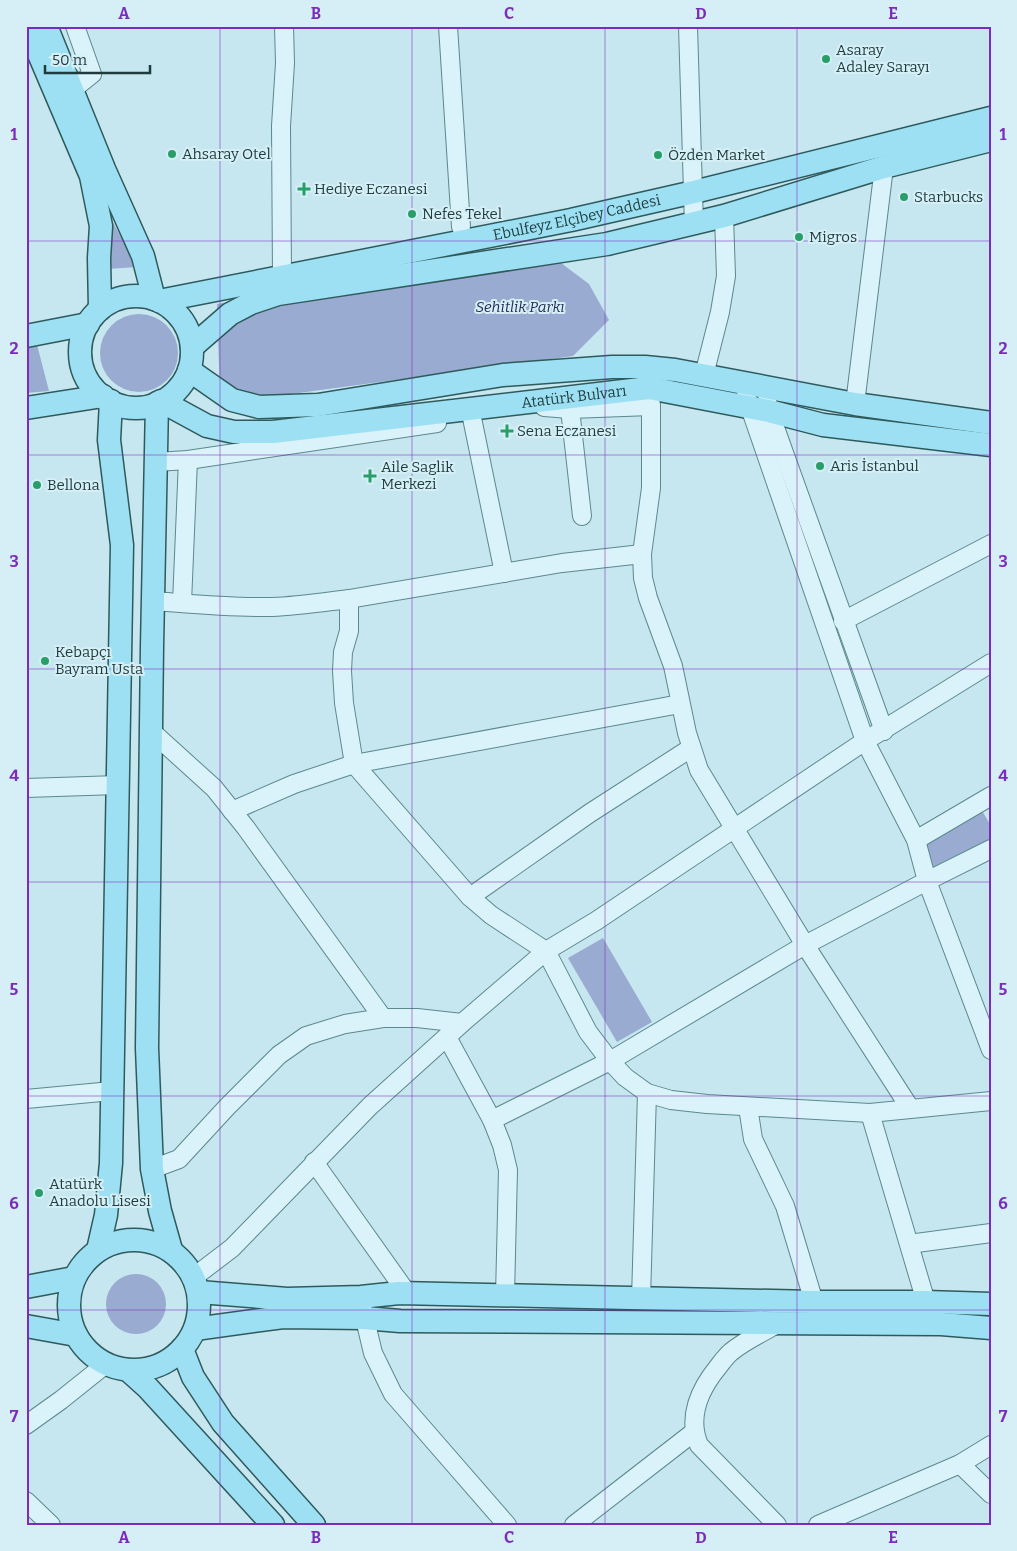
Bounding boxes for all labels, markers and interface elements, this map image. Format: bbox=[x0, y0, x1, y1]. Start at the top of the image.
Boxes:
text: A bbox=[118, 4, 130, 23]
text: B bbox=[311, 4, 321, 23]
text: C bbox=[504, 4, 514, 23]
text: D bbox=[695, 4, 707, 23]
text: E bbox=[888, 4, 898, 23]
place label: Asaray Adaley Sarayı bbox=[836, 41, 930, 76]
scale bar bbox=[45, 42, 150, 74]
text: 50 m bbox=[52, 51, 88, 69]
marker: Asaray Adaley Sarayı bbox=[820, 53, 832, 65]
text: 1 bbox=[11, 125, 18, 144]
text: 1 bbox=[1000, 125, 1007, 144]
place label: Ahsaray Otel bbox=[182, 145, 271, 163]
place label: Özden Market bbox=[668, 146, 766, 164]
marker: Ahsaray Otel bbox=[166, 148, 178, 160]
marker: Özden Market bbox=[652, 149, 664, 161]
place label: Hediye Eczanesi bbox=[314, 180, 428, 198]
marker: Hediye Eczanesi bbox=[298, 183, 310, 195]
place label: Starbucks bbox=[914, 188, 983, 206]
street label: Ebulfeyz Elçibey Caddesi bbox=[491, 191, 663, 244]
marker: Starbucks bbox=[898, 191, 910, 203]
place label: Nefes Tekel bbox=[422, 205, 502, 223]
marker: Nefes Tekel bbox=[406, 208, 418, 220]
place label: Migros bbox=[809, 228, 857, 246]
marker: Migros bbox=[793, 231, 805, 243]
park label: Sehitlik Parkı bbox=[476, 298, 565, 316]
text: 2 bbox=[9, 339, 19, 358]
text: 2 bbox=[998, 339, 1008, 358]
street label: Atatürk Bulvarı bbox=[520, 382, 628, 412]
place label: Sena Eczanesi bbox=[517, 422, 617, 440]
marker: Sena Eczanesi bbox=[501, 425, 513, 437]
place label: Aris İstanbul bbox=[830, 457, 919, 475]
place label: Aile Saglik Merkezi bbox=[381, 458, 454, 493]
marker: Aris İstanbul bbox=[814, 460, 826, 472]
marker: Aile Saglik Merkezi bbox=[363, 469, 377, 483]
place label: Bellona bbox=[47, 476, 100, 494]
marker: Bellona bbox=[31, 479, 43, 491]
text: 3 bbox=[9, 552, 19, 571]
text: 3 bbox=[998, 552, 1008, 571]
place label: Kebapçı Bayram Usta bbox=[55, 643, 143, 678]
marker: Kebapçı Bayram Usta bbox=[39, 655, 51, 667]
text: 4 bbox=[9, 766, 19, 785]
text: 4 bbox=[998, 766, 1008, 785]
text: 5 bbox=[10, 980, 19, 999]
text: 5 bbox=[999, 980, 1008, 999]
place label: Atatürk Anadolu Lisesi bbox=[49, 1175, 151, 1210]
marker: Atatürk Anadolu Lisesi bbox=[33, 1187, 45, 1199]
text: 6 bbox=[9, 1194, 19, 1213]
text: 6 bbox=[998, 1194, 1008, 1213]
text: 7 bbox=[10, 1407, 19, 1426]
text: 7 bbox=[999, 1407, 1008, 1426]
text: A bbox=[118, 1528, 130, 1547]
text: B bbox=[311, 1528, 321, 1547]
text: C bbox=[504, 1528, 514, 1547]
text: D bbox=[695, 1528, 707, 1547]
text: E bbox=[888, 1528, 898, 1547]

